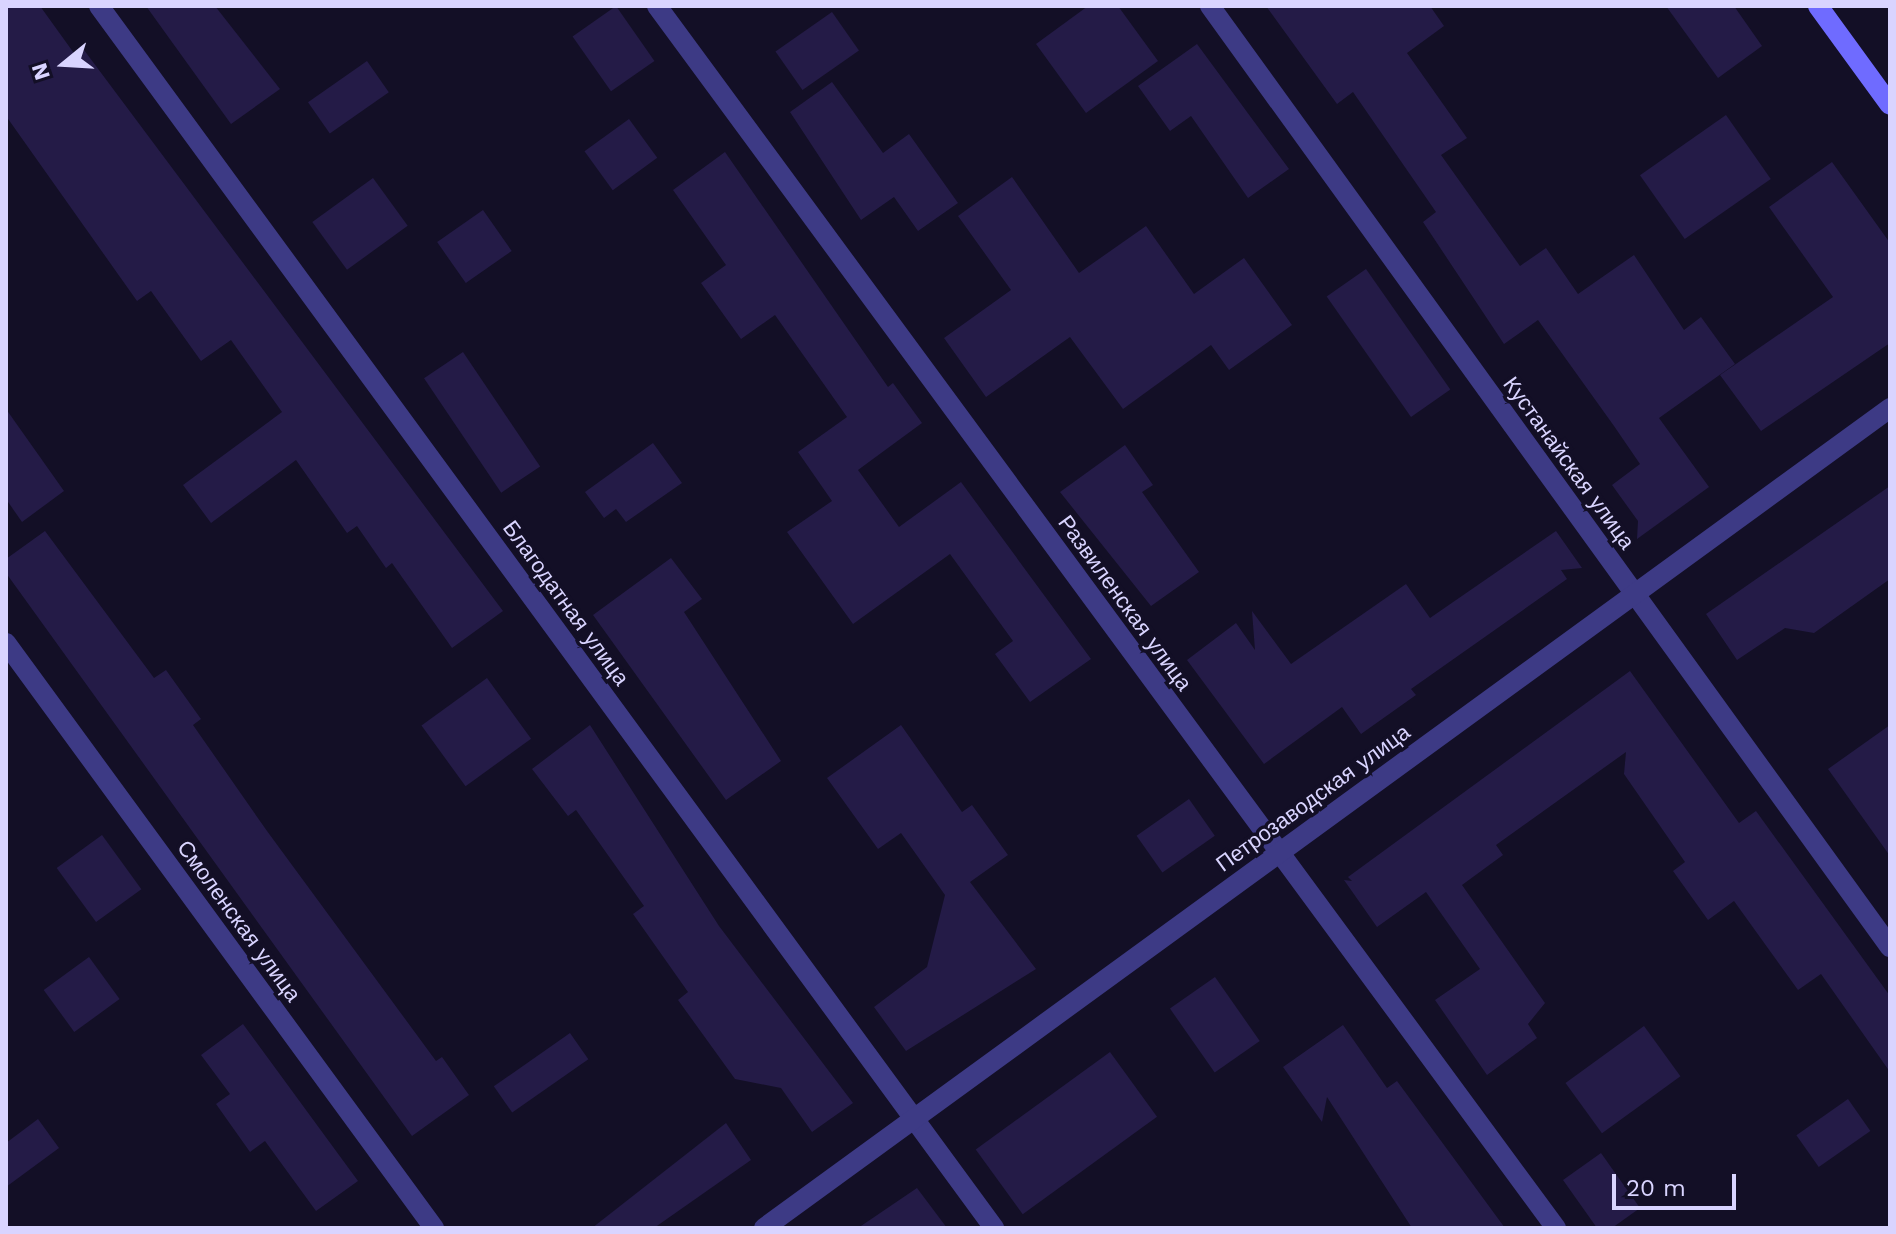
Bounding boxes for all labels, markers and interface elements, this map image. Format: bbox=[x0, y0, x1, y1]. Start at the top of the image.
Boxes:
north arrow bbox=[24, 24, 104, 104]
text: N bbox=[26, 60, 55, 83]
street label: Кустанайская улица bbox=[1498, 372, 1640, 554]
street label: Развиленская улица bbox=[1052, 510, 1198, 696]
street label: Благодатная улица bbox=[497, 515, 635, 691]
street label: Петрозаводская улица bbox=[1211, 719, 1415, 877]
street label: Смоленская улица bbox=[172, 835, 306, 1007]
scale bar bbox=[1616, 1158, 1740, 1208]
text: 20 m bbox=[1626, 1174, 1686, 1202]

